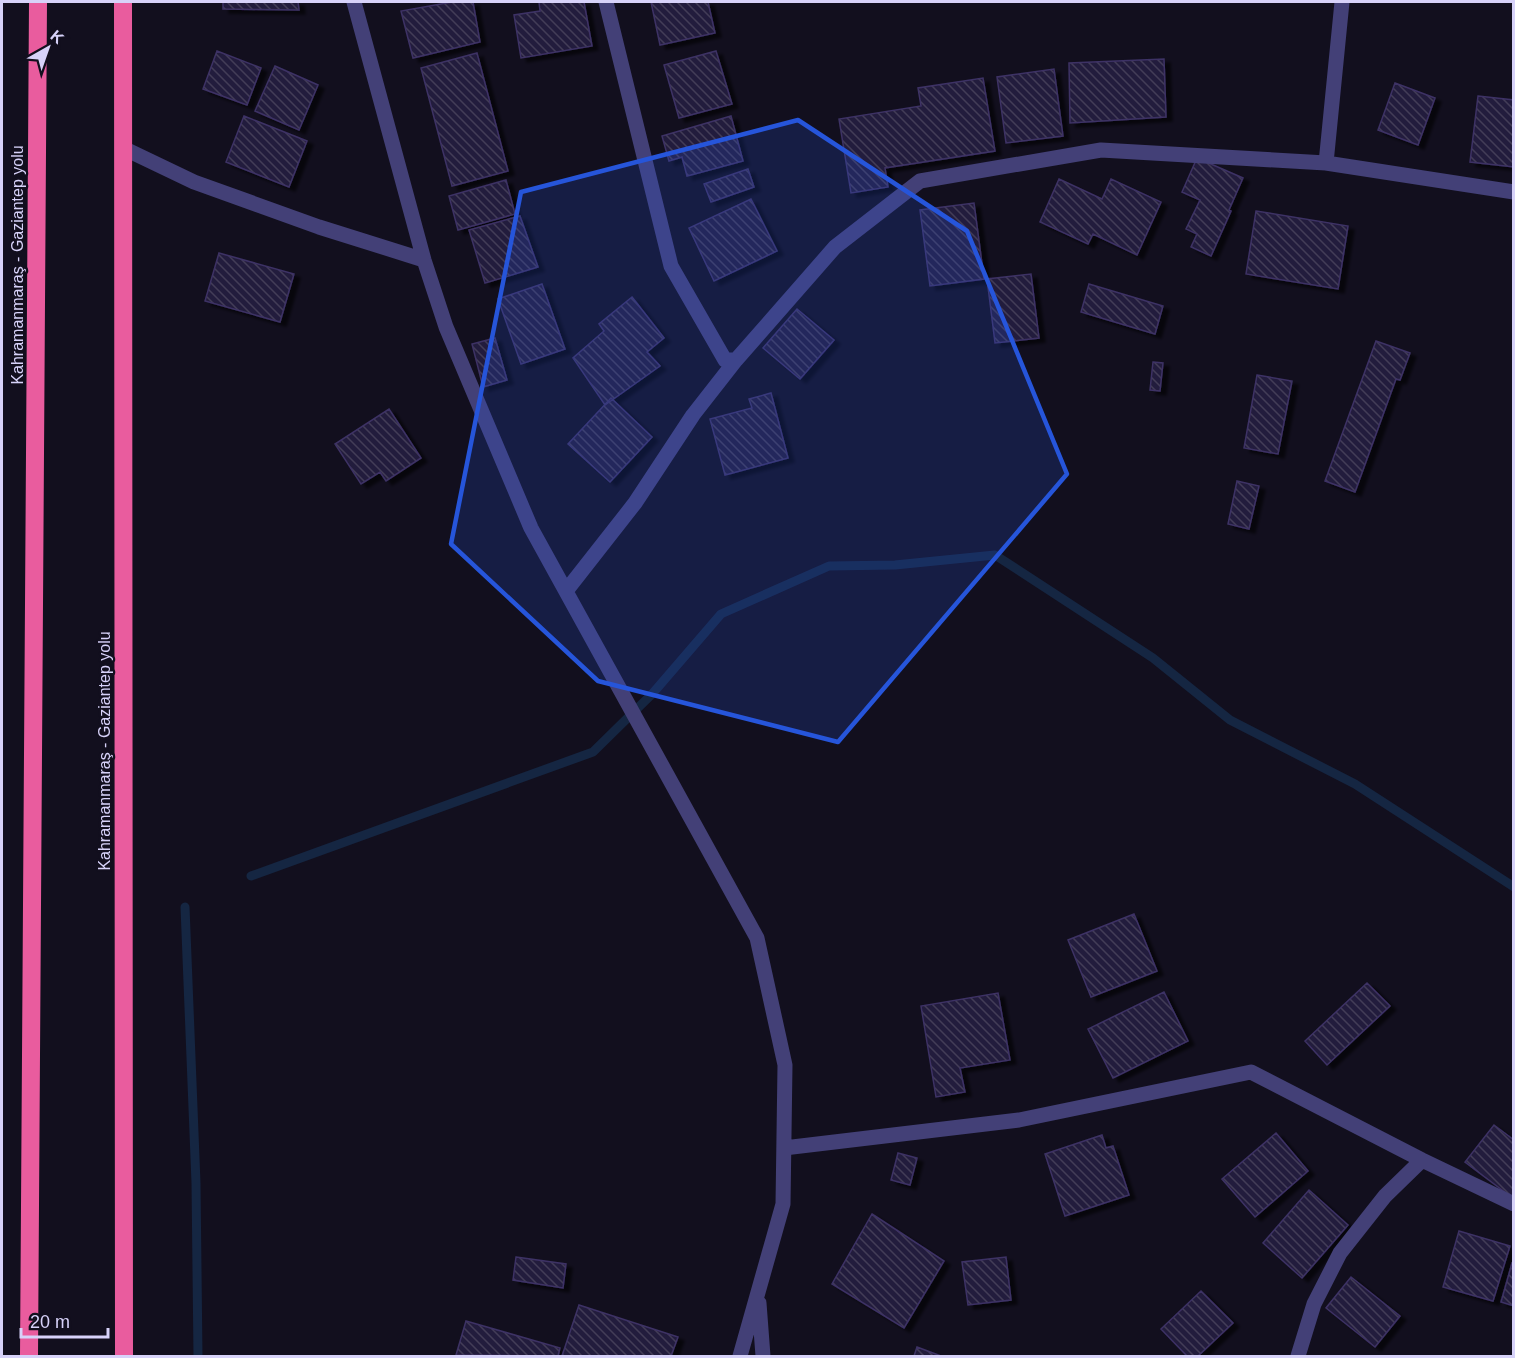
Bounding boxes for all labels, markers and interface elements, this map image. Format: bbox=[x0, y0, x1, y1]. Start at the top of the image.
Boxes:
north arrow bbox=[18, 18, 78, 78]
text: K bbox=[47, 27, 68, 47]
street label: Kahramanmaraş - Gaziantep yolu bbox=[9, 145, 26, 385]
street label: Kahramanmaraş - Gaziantep yolu bbox=[96, 631, 113, 871]
scale bar bbox=[21, 1301, 108, 1339]
text: 20 m bbox=[30, 1312, 70, 1332]

